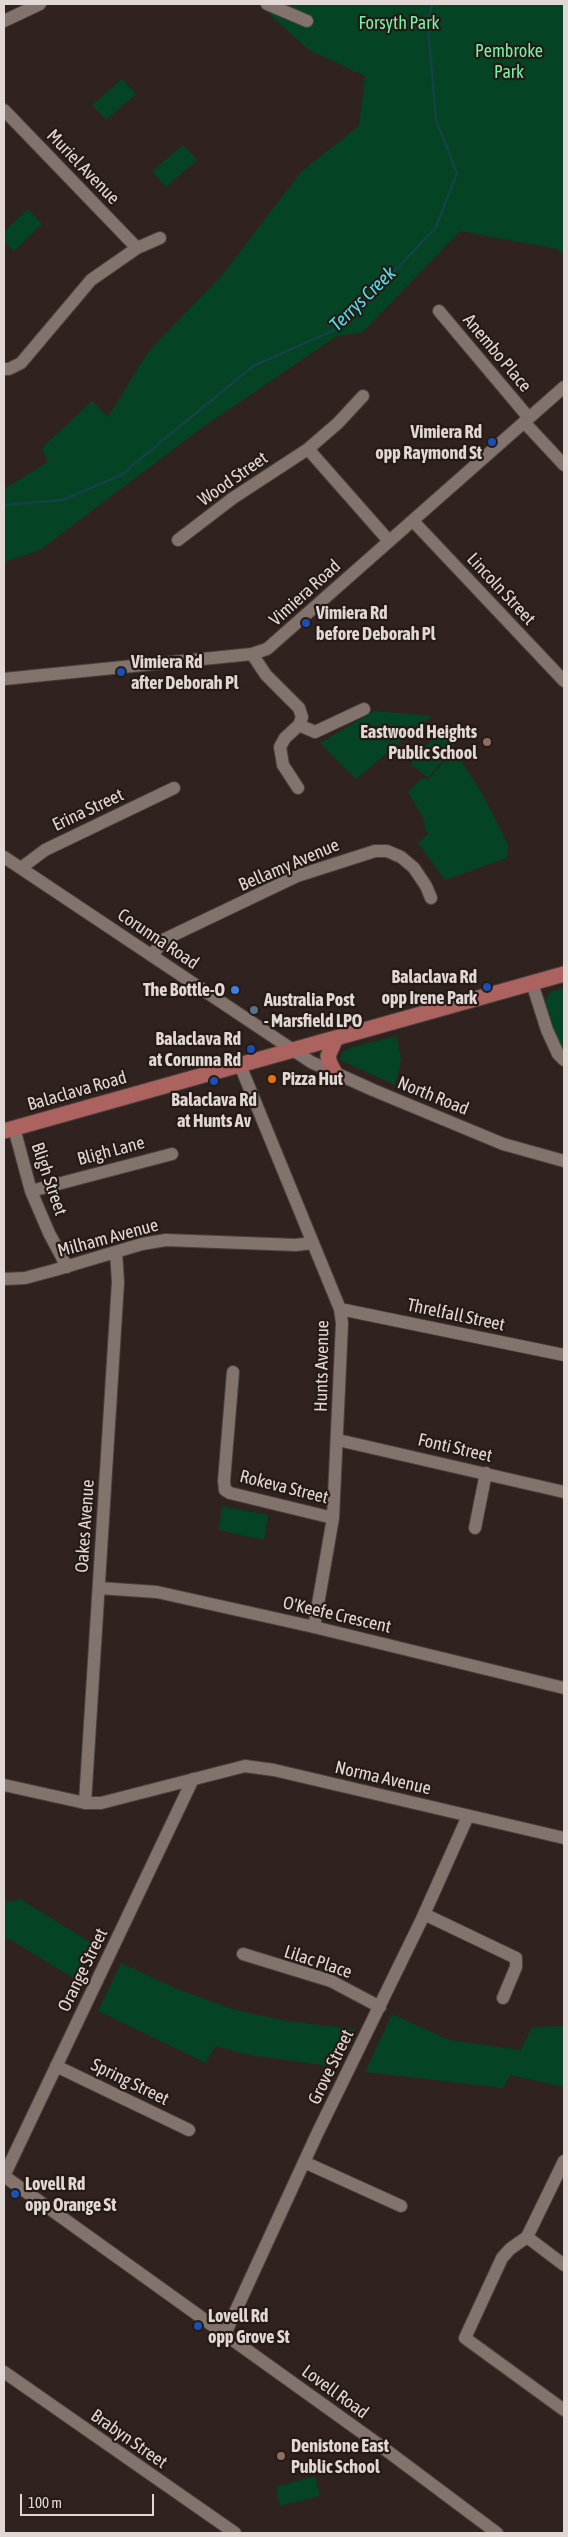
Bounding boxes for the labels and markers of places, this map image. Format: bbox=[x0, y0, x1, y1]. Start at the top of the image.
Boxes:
place label: Vimiera Rd opp Raymond St bbox=[375, 421, 482, 464]
marker: Vimiera Rd opp Raymond St bbox=[486, 436, 498, 448]
place label: Vimiera Rd before Deborah Pl bbox=[316, 602, 435, 644]
marker: Vimiera Rd before Deborah Pl bbox=[300, 617, 312, 629]
place label: Vimiera Rd after Deborah Pl bbox=[131, 651, 239, 694]
marker: Vimiera Rd after Deborah Pl bbox=[115, 666, 127, 678]
place label: Eastwood Heights Public School bbox=[360, 721, 477, 764]
marker: Eastwood Heights Public School bbox=[481, 736, 493, 748]
place label: Balaclava Rd opp Irene Park bbox=[382, 966, 477, 1009]
place label: The Bottle-O bbox=[143, 979, 225, 1001]
marker: Balaclava Rd opp Irene Park bbox=[481, 981, 493, 993]
marker: The Bottle-O bbox=[229, 984, 241, 996]
place label: Australia Post - Marsfield LPO bbox=[264, 989, 362, 1032]
marker: Australia Post - Marsfield LPO bbox=[248, 1004, 260, 1016]
place label: Balaclava Rd at Corunna Rd bbox=[149, 1028, 241, 1070]
marker: Balaclava Rd at Corunna Rd bbox=[245, 1043, 257, 1055]
place label: Pizza Hut bbox=[282, 1068, 343, 1090]
marker: Pizza Hut bbox=[266, 1073, 278, 1085]
marker: Balaclava Rd at Hunts Av bbox=[208, 1075, 220, 1087]
place label: Balaclava Rd at Hunts Av bbox=[171, 1089, 257, 1132]
place label: Lovell Rd opp Orange St bbox=[25, 2173, 116, 2216]
marker: Lovell Rd opp Orange St bbox=[9, 2188, 21, 2200]
place label: Lovell Rd opp Grove St bbox=[208, 2305, 290, 2348]
marker: Lovell Rd opp Grove St bbox=[192, 2320, 204, 2332]
place label: Denistone East Public School bbox=[291, 2435, 389, 2478]
marker: Denistone East Public School bbox=[275, 2450, 287, 2462]

